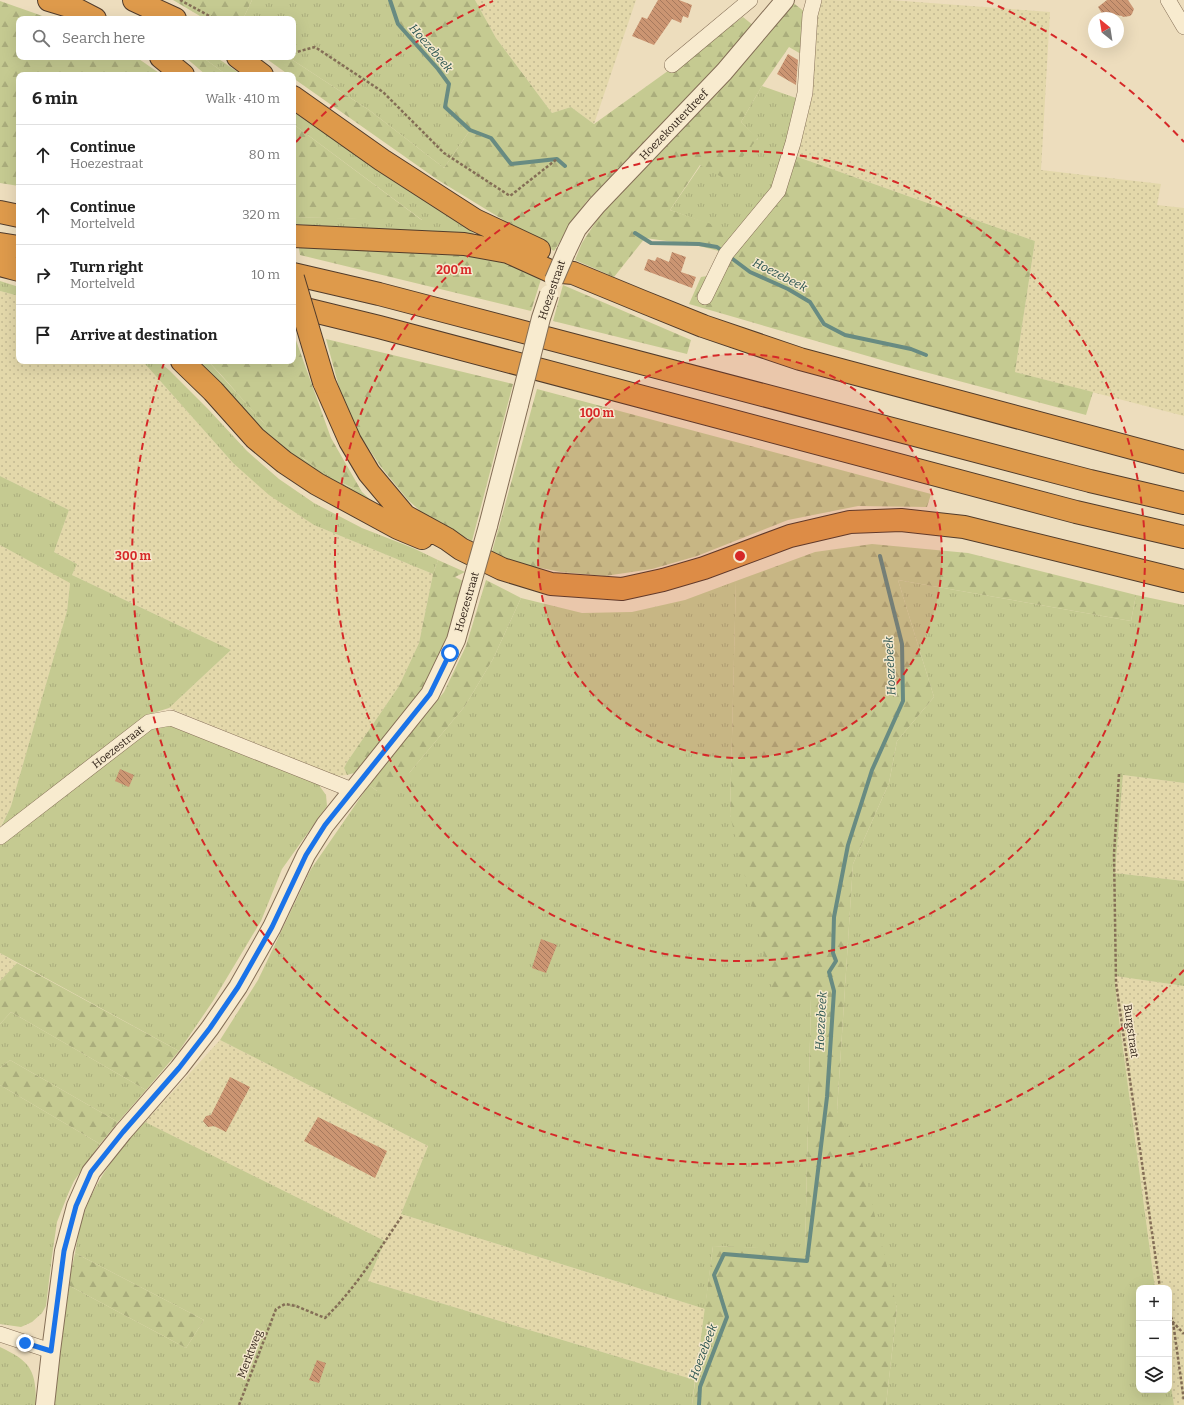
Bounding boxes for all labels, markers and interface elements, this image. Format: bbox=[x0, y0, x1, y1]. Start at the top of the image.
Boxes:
north arrow bbox=[1088, 12, 1124, 48]
search box bbox=[16, 16, 296, 60]
water label: Hoezebeek bbox=[406, 21, 456, 75]
icon: search bbox=[30, 27, 52, 49]
text: Search here bbox=[62, 29, 145, 47]
street label: Hoezekouterdreef bbox=[637, 86, 712, 163]
text: 6 min bbox=[32, 88, 78, 109]
text: Walk · 410 m bbox=[205, 91, 280, 106]
text: Continue bbox=[70, 138, 136, 156]
icon: ahead bbox=[32, 144, 54, 166]
text: 80 m bbox=[249, 147, 280, 162]
text: Hoezestraat bbox=[70, 156, 143, 171]
text: Continue bbox=[70, 198, 136, 216]
icon: ahead bbox=[32, 204, 54, 226]
text: 320 m bbox=[242, 207, 280, 222]
text: Mortelveld bbox=[70, 216, 135, 231]
water label: Hoezebeek bbox=[750, 255, 810, 295]
text: Turn right bbox=[70, 258, 143, 276]
street label: Hoezestraat bbox=[536, 259, 568, 321]
text: 200 m bbox=[436, 263, 472, 277]
icon: right bbox=[32, 264, 54, 286]
text: 10 m bbox=[251, 267, 280, 282]
text: Mortelveld bbox=[70, 276, 135, 291]
icon: arrive bbox=[32, 324, 54, 346]
text: Arrive at destination bbox=[70, 326, 217, 344]
text: 100 m bbox=[580, 406, 615, 420]
text: 300 m bbox=[115, 549, 151, 563]
centre of rings bbox=[733, 549, 747, 563]
street label: Hoezestraat bbox=[452, 570, 482, 634]
water label: Hoezebeek bbox=[881, 636, 899, 696]
route start bbox=[441, 644, 459, 662]
street label: Hoezestraat bbox=[90, 723, 146, 771]
water label: Hoezebeek bbox=[812, 991, 830, 1051]
street label: Burgstraat bbox=[1121, 1003, 1141, 1059]
map controls bbox=[1136, 1285, 1172, 1393]
button: + bbox=[1136, 1285, 1172, 1321]
water label: Hoezebeek bbox=[686, 1321, 720, 1382]
button: − bbox=[1136, 1321, 1172, 1357]
street label: Merktweg bbox=[235, 1328, 265, 1380]
route end bbox=[16, 1334, 34, 1352]
button: layers bbox=[1136, 1357, 1172, 1393]

